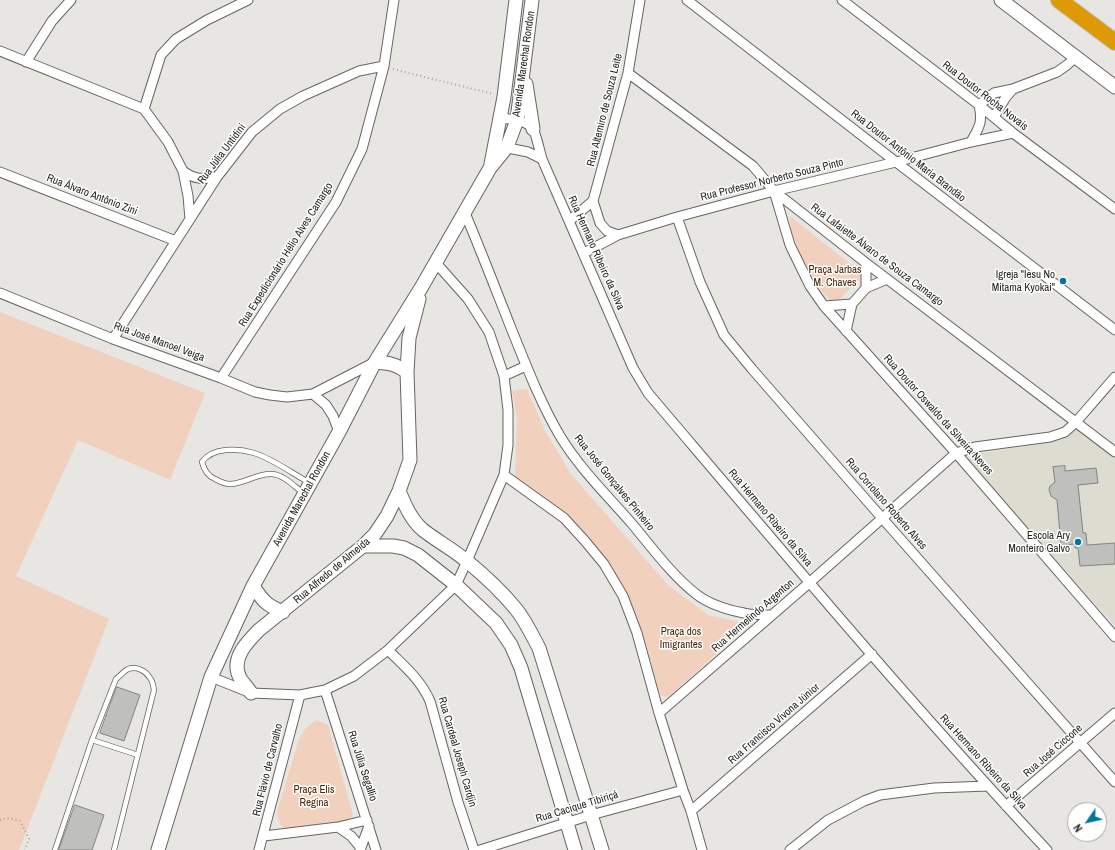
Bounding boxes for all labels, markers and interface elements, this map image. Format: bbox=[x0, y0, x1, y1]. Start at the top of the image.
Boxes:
street label: Avenida Marechal Rondon bbox=[510, 10, 538, 118]
street label: Rua Altemiro de Souza Leite bbox=[585, 52, 625, 168]
street label: Rua Doutor Rocha Novais bbox=[939, 58, 1031, 134]
street label: Rua Doutor Antônio Maria Brandão bbox=[848, 107, 968, 205]
street label: Rua Júlia Untidini bbox=[195, 121, 249, 187]
street label: Rua Professor Norberto Souza Pinto bbox=[699, 156, 845, 204]
street label: Rua Álvaro Antônio Zini bbox=[45, 172, 139, 218]
street label: Rua Expedicionário Hélio Alves Camargo bbox=[236, 180, 336, 330]
street label: Rua Hermano Ribeiro da Silva bbox=[565, 194, 627, 312]
street label: Rua Lafaiette Álvaro de Souza Camargo bbox=[808, 201, 946, 309]
park label: Praça Jarbas M. Chaves bbox=[808, 263, 862, 289]
place label: Igreja "Iesu No Mitama Kyokai" bbox=[992, 268, 1055, 294]
marker: Igreja "Iesu No Mitama Kyokai" bbox=[1058, 276, 1068, 286]
street label: Rua José Manoel Veiga bbox=[112, 319, 206, 365]
street label: Rua Doutor Oswaldo da Silveira Neves bbox=[880, 352, 996, 478]
street label: Rua José Gonçalves Pinheiro bbox=[571, 432, 657, 534]
street label: Avenida Marechal Rondon bbox=[270, 449, 334, 549]
street label: Rua Coriolano Roberto Alves bbox=[843, 455, 929, 553]
street label: Rua Hermano Ribeiro da Silva bbox=[725, 467, 815, 569]
place label: Escola Ary Monteiro Galvo bbox=[1008, 529, 1070, 555]
street label: Rua Alfredo de Almeida bbox=[291, 535, 373, 607]
marker: Escola Ary Monteiro Galvo bbox=[1073, 537, 1083, 547]
street label: Rua Hermelindo Argenton bbox=[709, 577, 797, 655]
park label: Praça dos Imigrantes bbox=[660, 625, 702, 651]
street label: Rua Francisco Vivona Júnior bbox=[726, 681, 822, 767]
street label: Rua Cardeal Joseph Cardjin bbox=[435, 695, 479, 809]
street label: Rua Hermano Ribeiro da Silva bbox=[937, 712, 1029, 812]
street label: Rua Flávio de Carvalho bbox=[250, 722, 286, 818]
street label: Rua José Ciccone bbox=[1021, 722, 1085, 780]
street label: Rua Júlia Segallio bbox=[344, 729, 380, 803]
park label: Praça Elis Regina bbox=[293, 783, 335, 809]
street label: Rua Cacique Tibiriçá bbox=[534, 788, 620, 826]
north arrow bbox=[1067, 802, 1107, 842]
text: N bbox=[1070, 822, 1086, 835]

